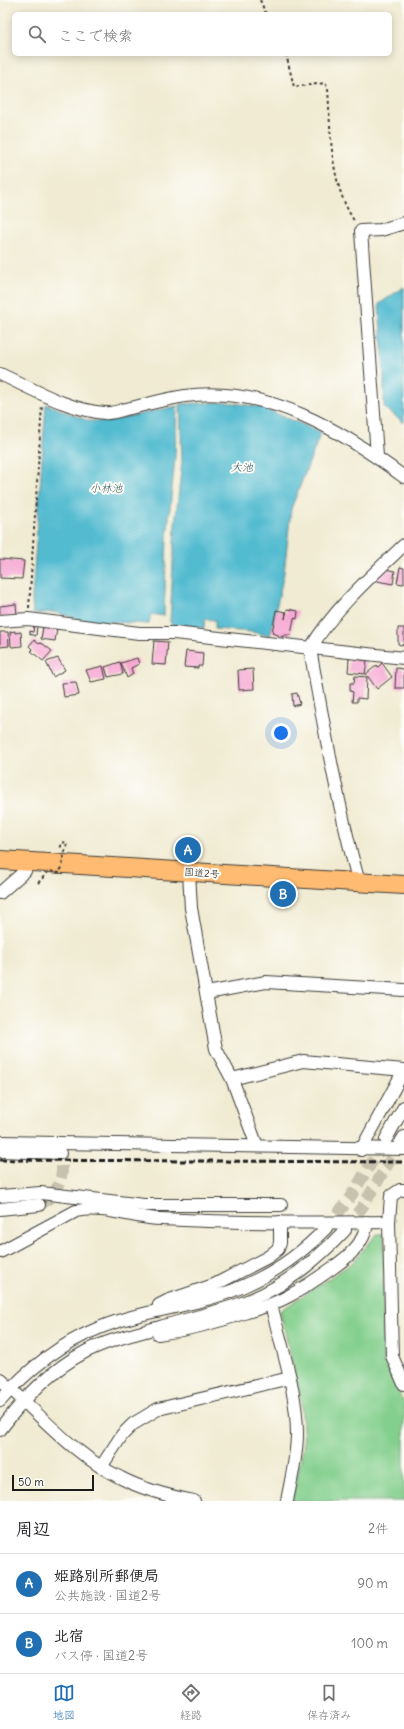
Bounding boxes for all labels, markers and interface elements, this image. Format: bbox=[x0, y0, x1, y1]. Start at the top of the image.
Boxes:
search box bbox=[12, 12, 392, 56]
icon: search bbox=[26, 23, 48, 45]
text: ここで検索 bbox=[58, 26, 133, 45]
water label: 大池 bbox=[231, 460, 254, 474]
water label: 小林池 bbox=[90, 481, 123, 495]
your location bbox=[271, 723, 291, 743]
pin: A bbox=[175, 835, 201, 865]
street label: 国道2号 bbox=[184, 865, 220, 881]
pin: B bbox=[270, 879, 296, 909]
scale bar bbox=[12, 1473, 94, 1492]
text: 50 m bbox=[18, 1475, 44, 1489]
text: 周辺 bbox=[16, 1518, 50, 1540]
text: 2件 bbox=[368, 1520, 388, 1537]
text: 姫路別所郵便局 bbox=[54, 1566, 159, 1585]
text: A bbox=[25, 1575, 33, 1592]
text: 90 m bbox=[357, 1575, 388, 1592]
text: 公共施設 · 国道2号 bbox=[54, 1587, 161, 1604]
text: 北宿 bbox=[54, 1626, 84, 1645]
text: B bbox=[25, 1635, 33, 1652]
text: 100 m bbox=[351, 1635, 388, 1652]
text: バス停 · 国道2号 bbox=[54, 1647, 148, 1664]
tab: 地図 bbox=[53, 1682, 75, 1722]
tab: 経路 bbox=[180, 1682, 202, 1722]
tab: 保存済み bbox=[307, 1682, 351, 1722]

